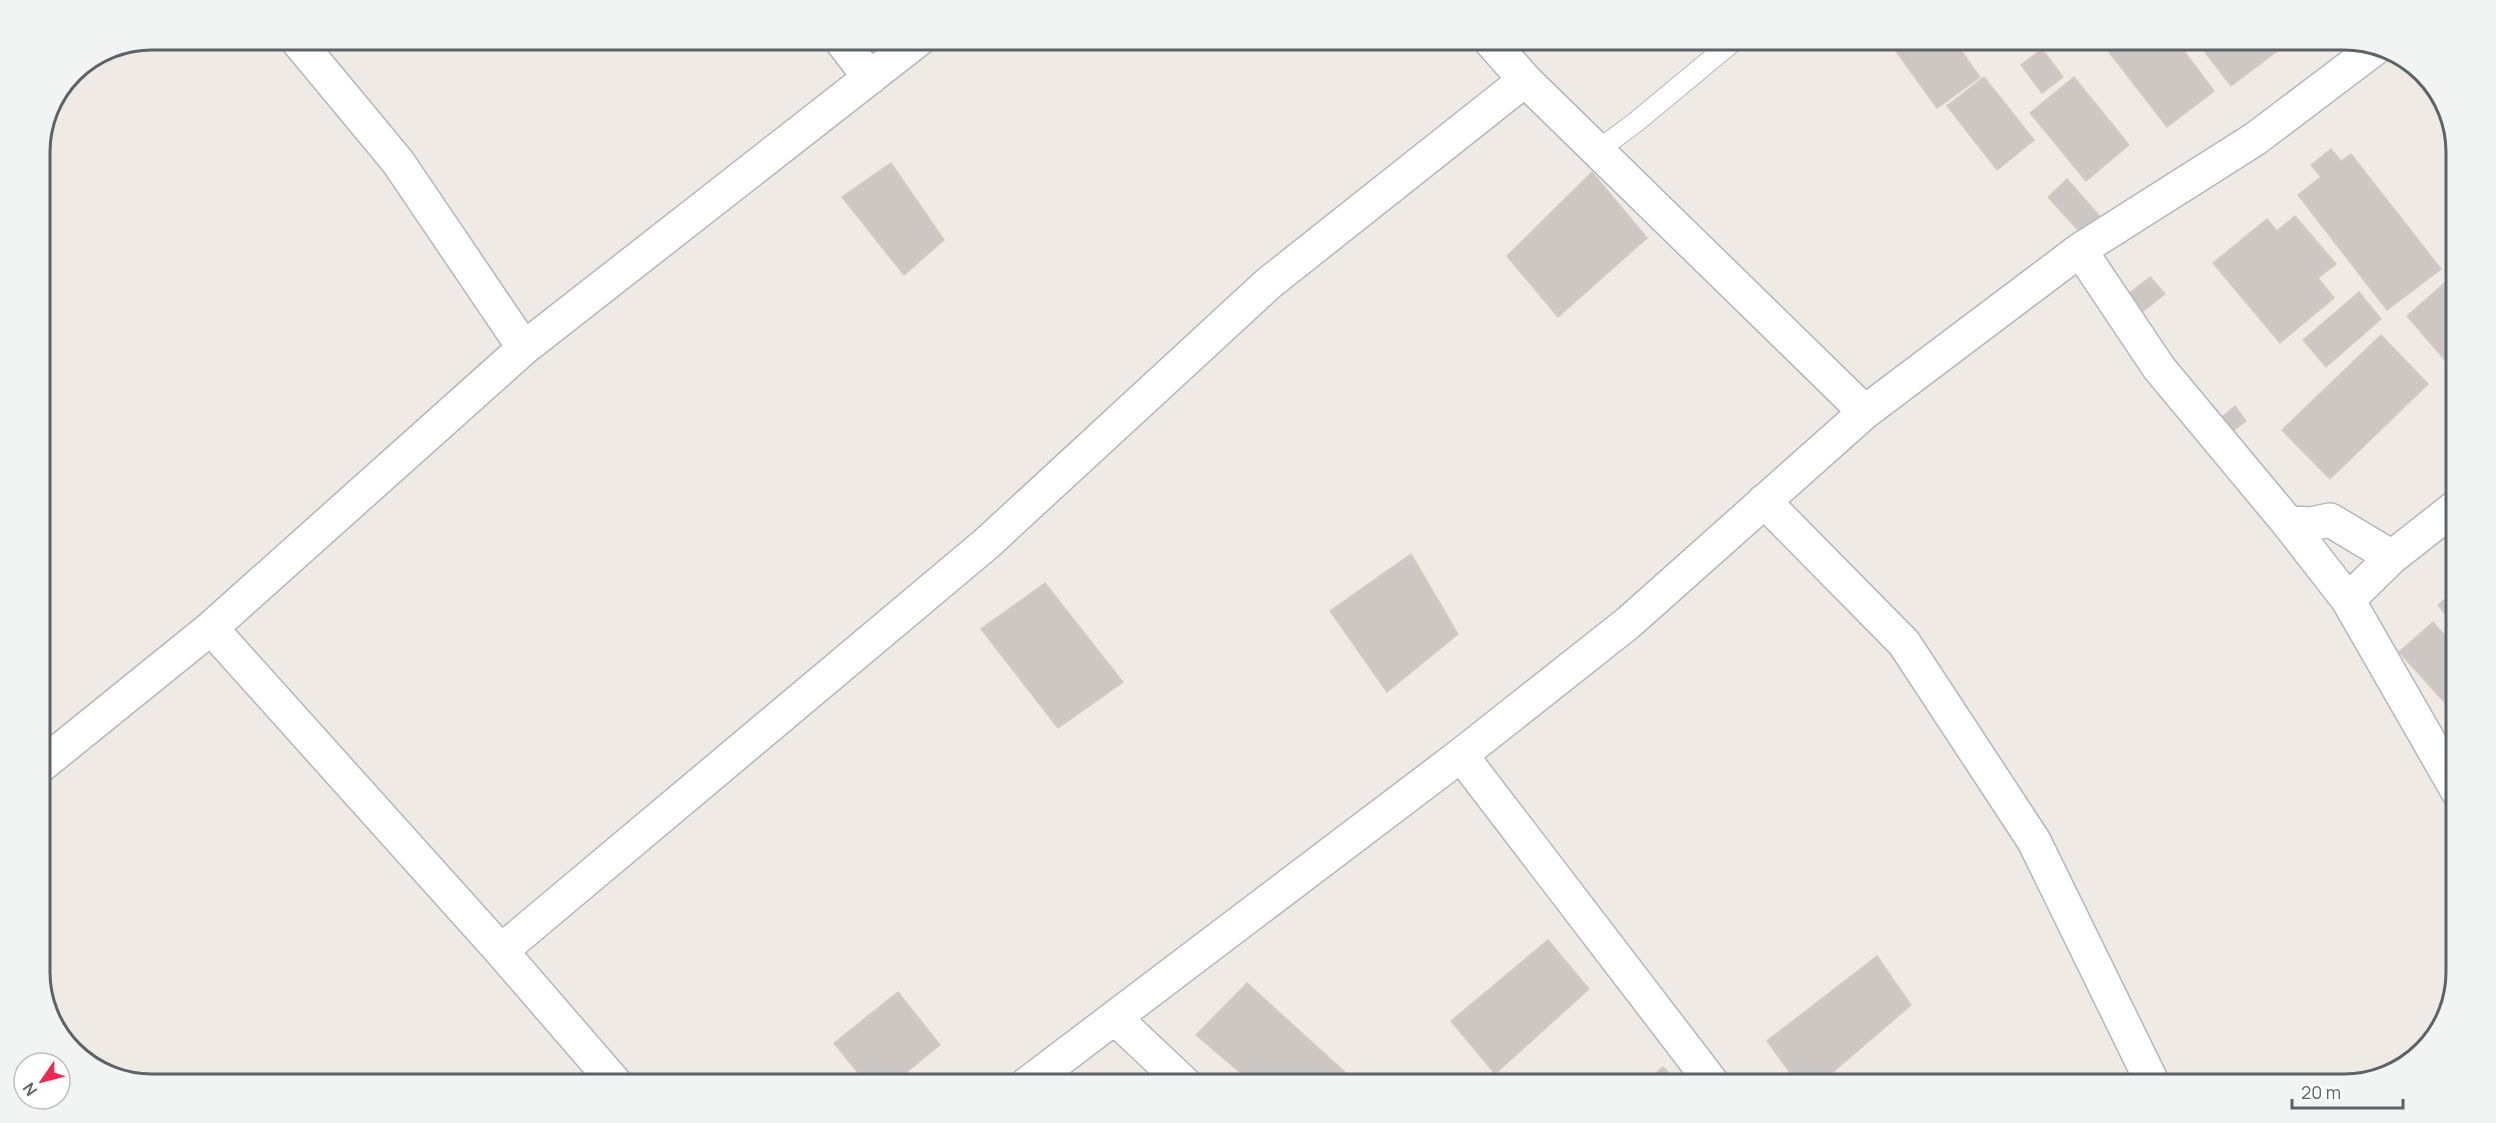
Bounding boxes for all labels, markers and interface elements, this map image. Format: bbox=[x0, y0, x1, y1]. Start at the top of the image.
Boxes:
north arrow bbox=[12, 1051, 72, 1111]
scale bar bbox=[2292, 1072, 2403, 1110]
text: N bbox=[17, 1079, 42, 1101]
text: 20 m bbox=[2301, 1080, 2341, 1104]

